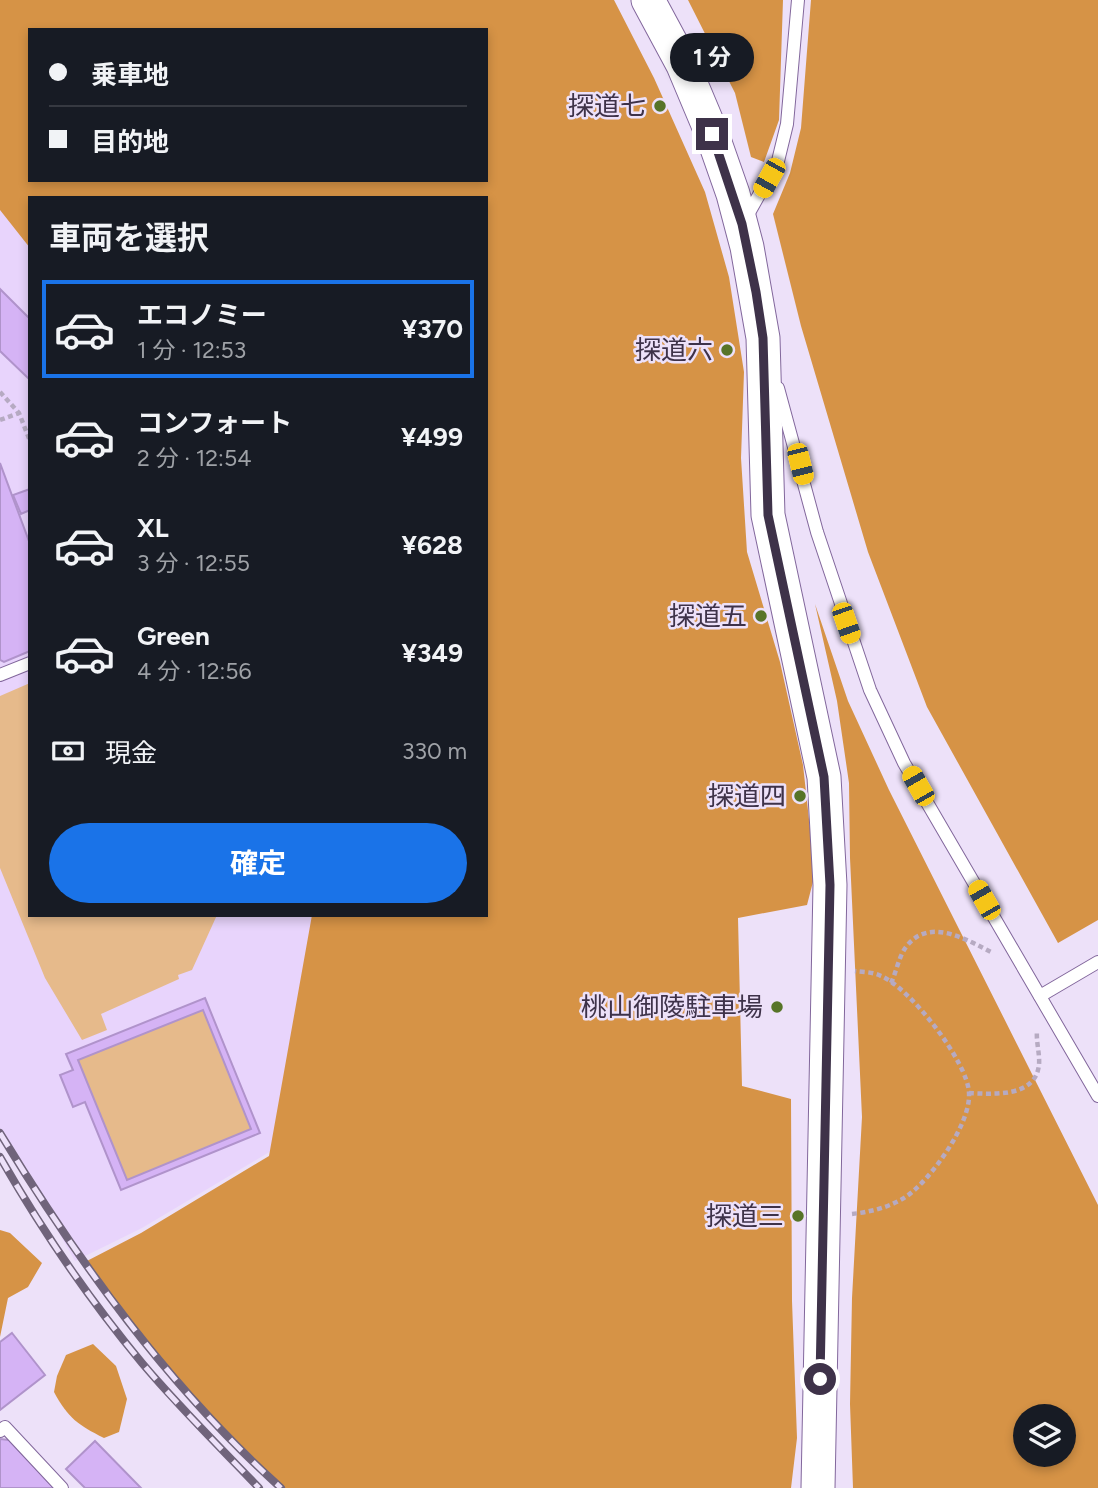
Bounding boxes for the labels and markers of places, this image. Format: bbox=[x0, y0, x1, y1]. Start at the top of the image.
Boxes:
place label: 探道七 bbox=[568, 90, 646, 122]
marker: 探道七 bbox=[652, 98, 668, 114]
place label: 探道六 bbox=[635, 334, 713, 366]
marker: 探道六 bbox=[719, 342, 735, 358]
place label: 探道五 bbox=[669, 600, 747, 632]
marker: 探道五 bbox=[753, 608, 769, 624]
place label: 探道四 bbox=[708, 780, 786, 812]
marker: 探道四 bbox=[792, 788, 808, 804]
place label: 桃山御陵駐車場 bbox=[581, 991, 763, 1023]
marker: 桃山御陵駐車場 bbox=[769, 999, 785, 1015]
place label: 探道三 bbox=[706, 1200, 784, 1232]
marker: 探道三 bbox=[790, 1208, 806, 1224]

